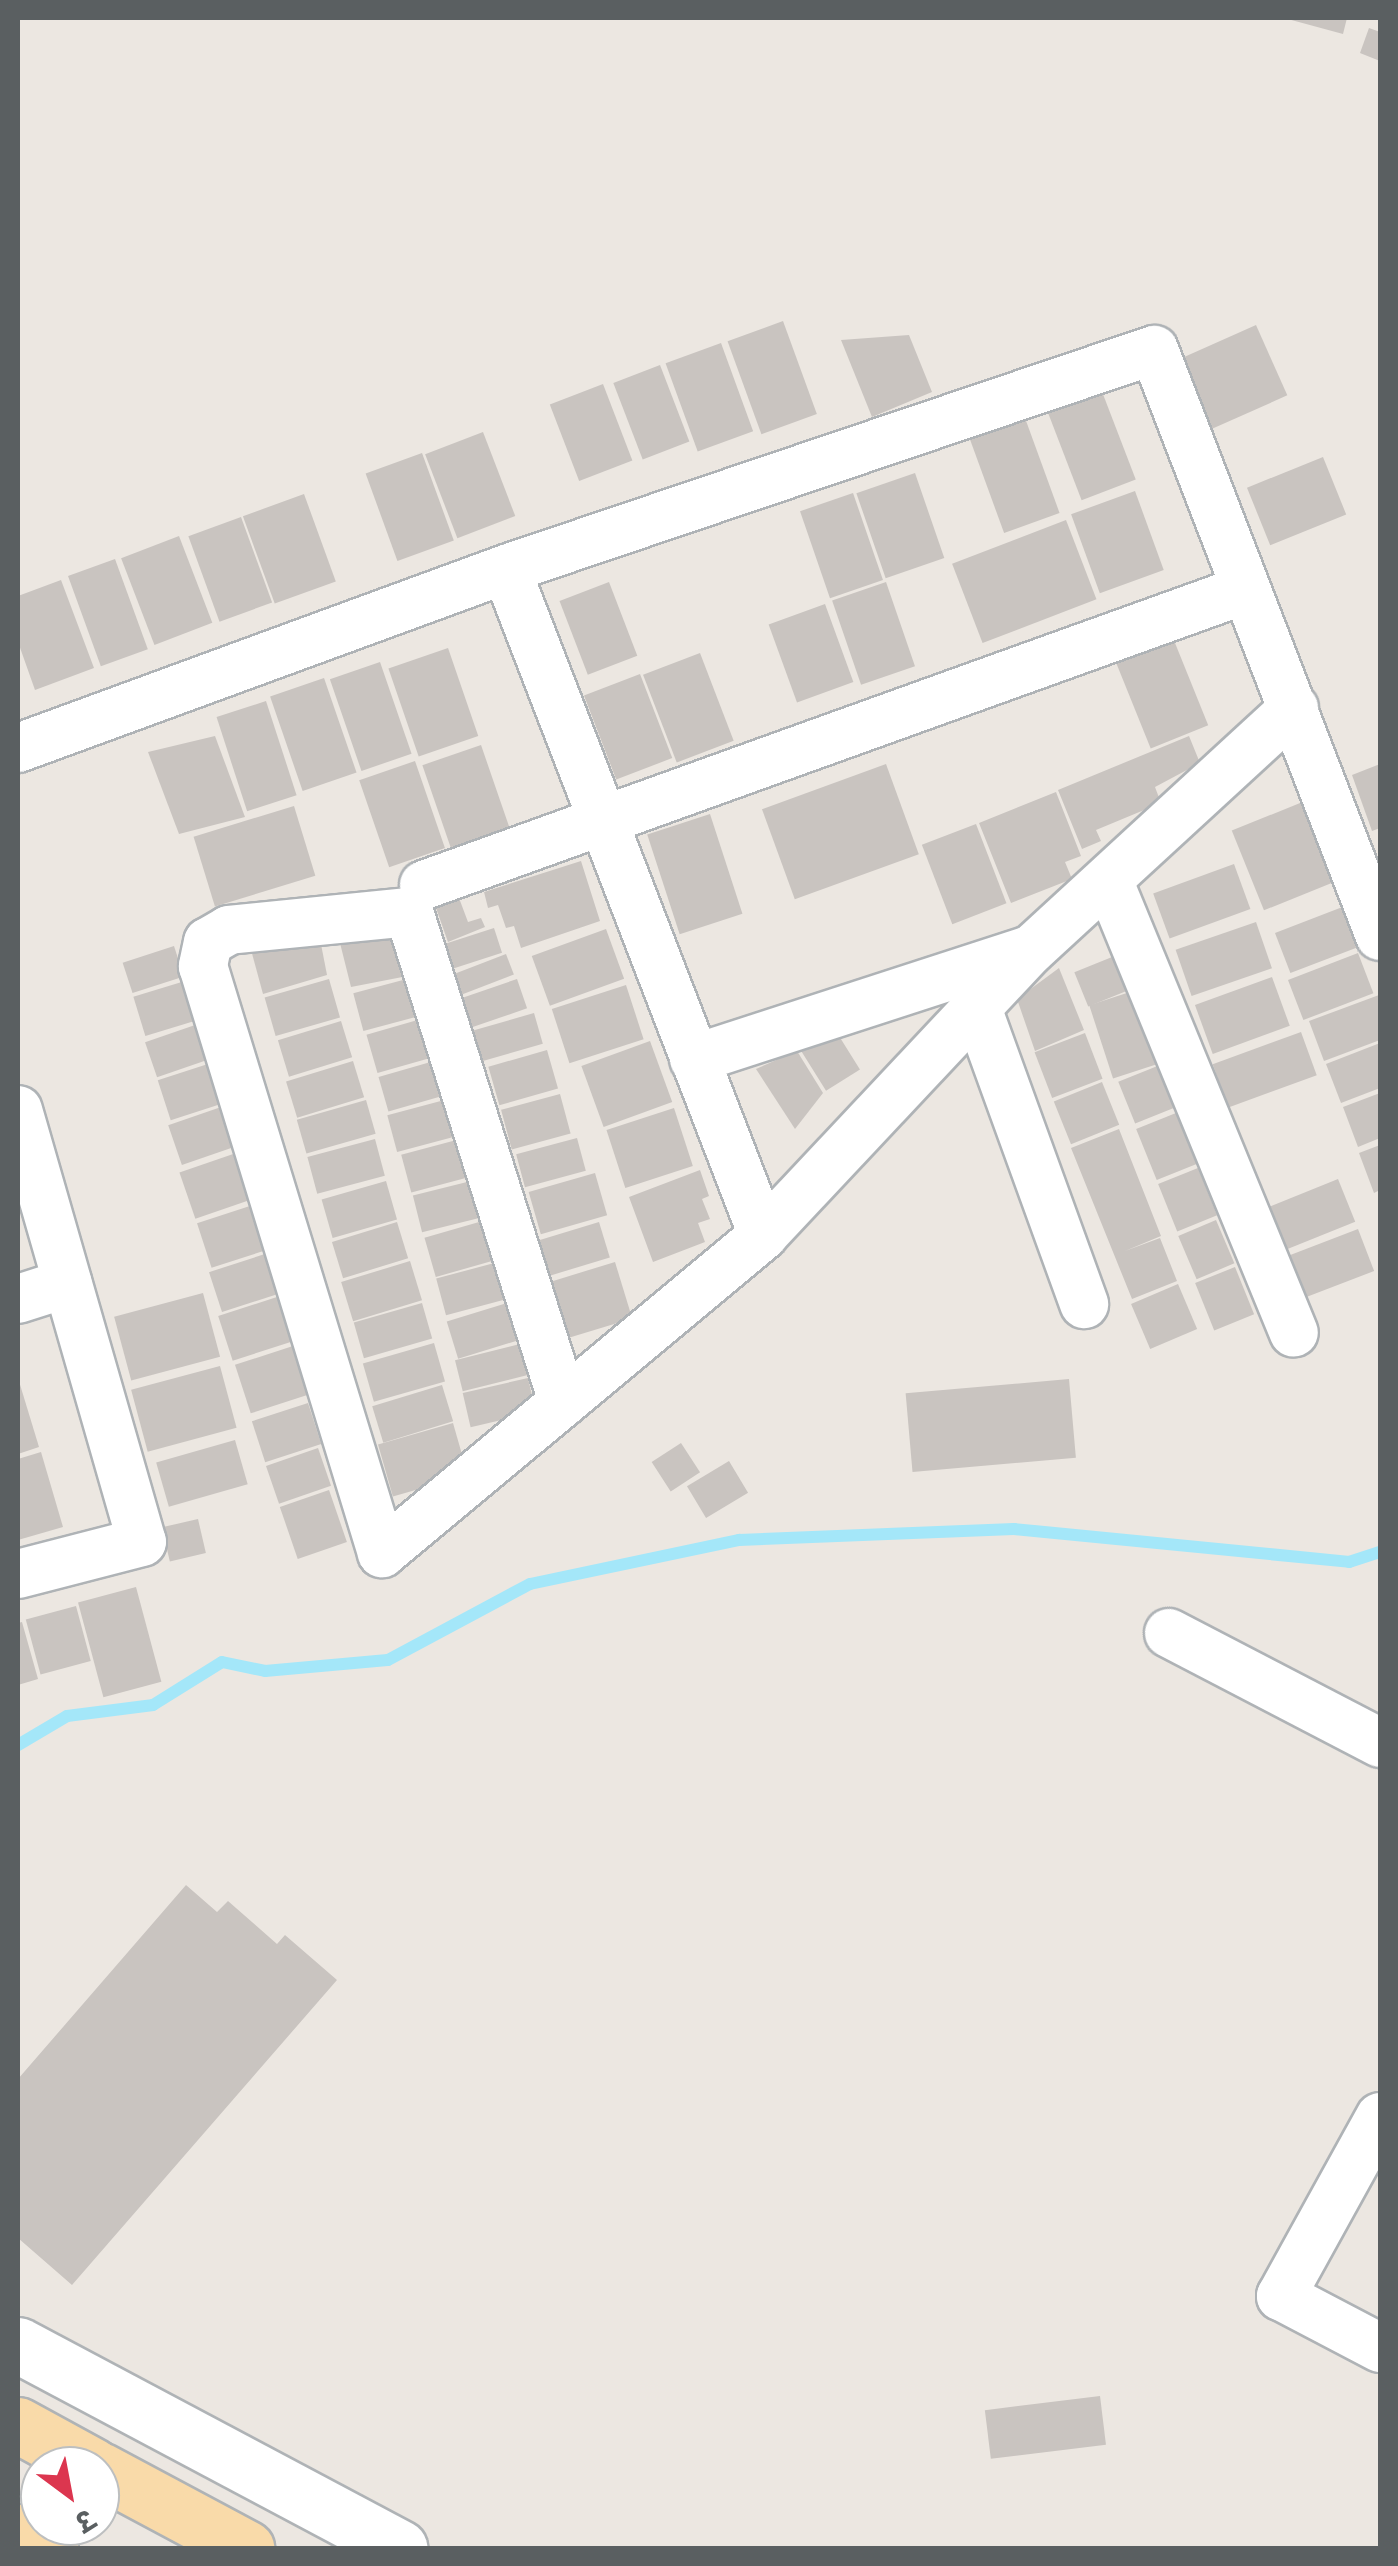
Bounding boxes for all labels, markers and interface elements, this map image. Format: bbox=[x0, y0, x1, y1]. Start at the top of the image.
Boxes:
north arrow bbox=[20, 2446, 120, 2546]
text: उ bbox=[68, 2499, 102, 2541]

